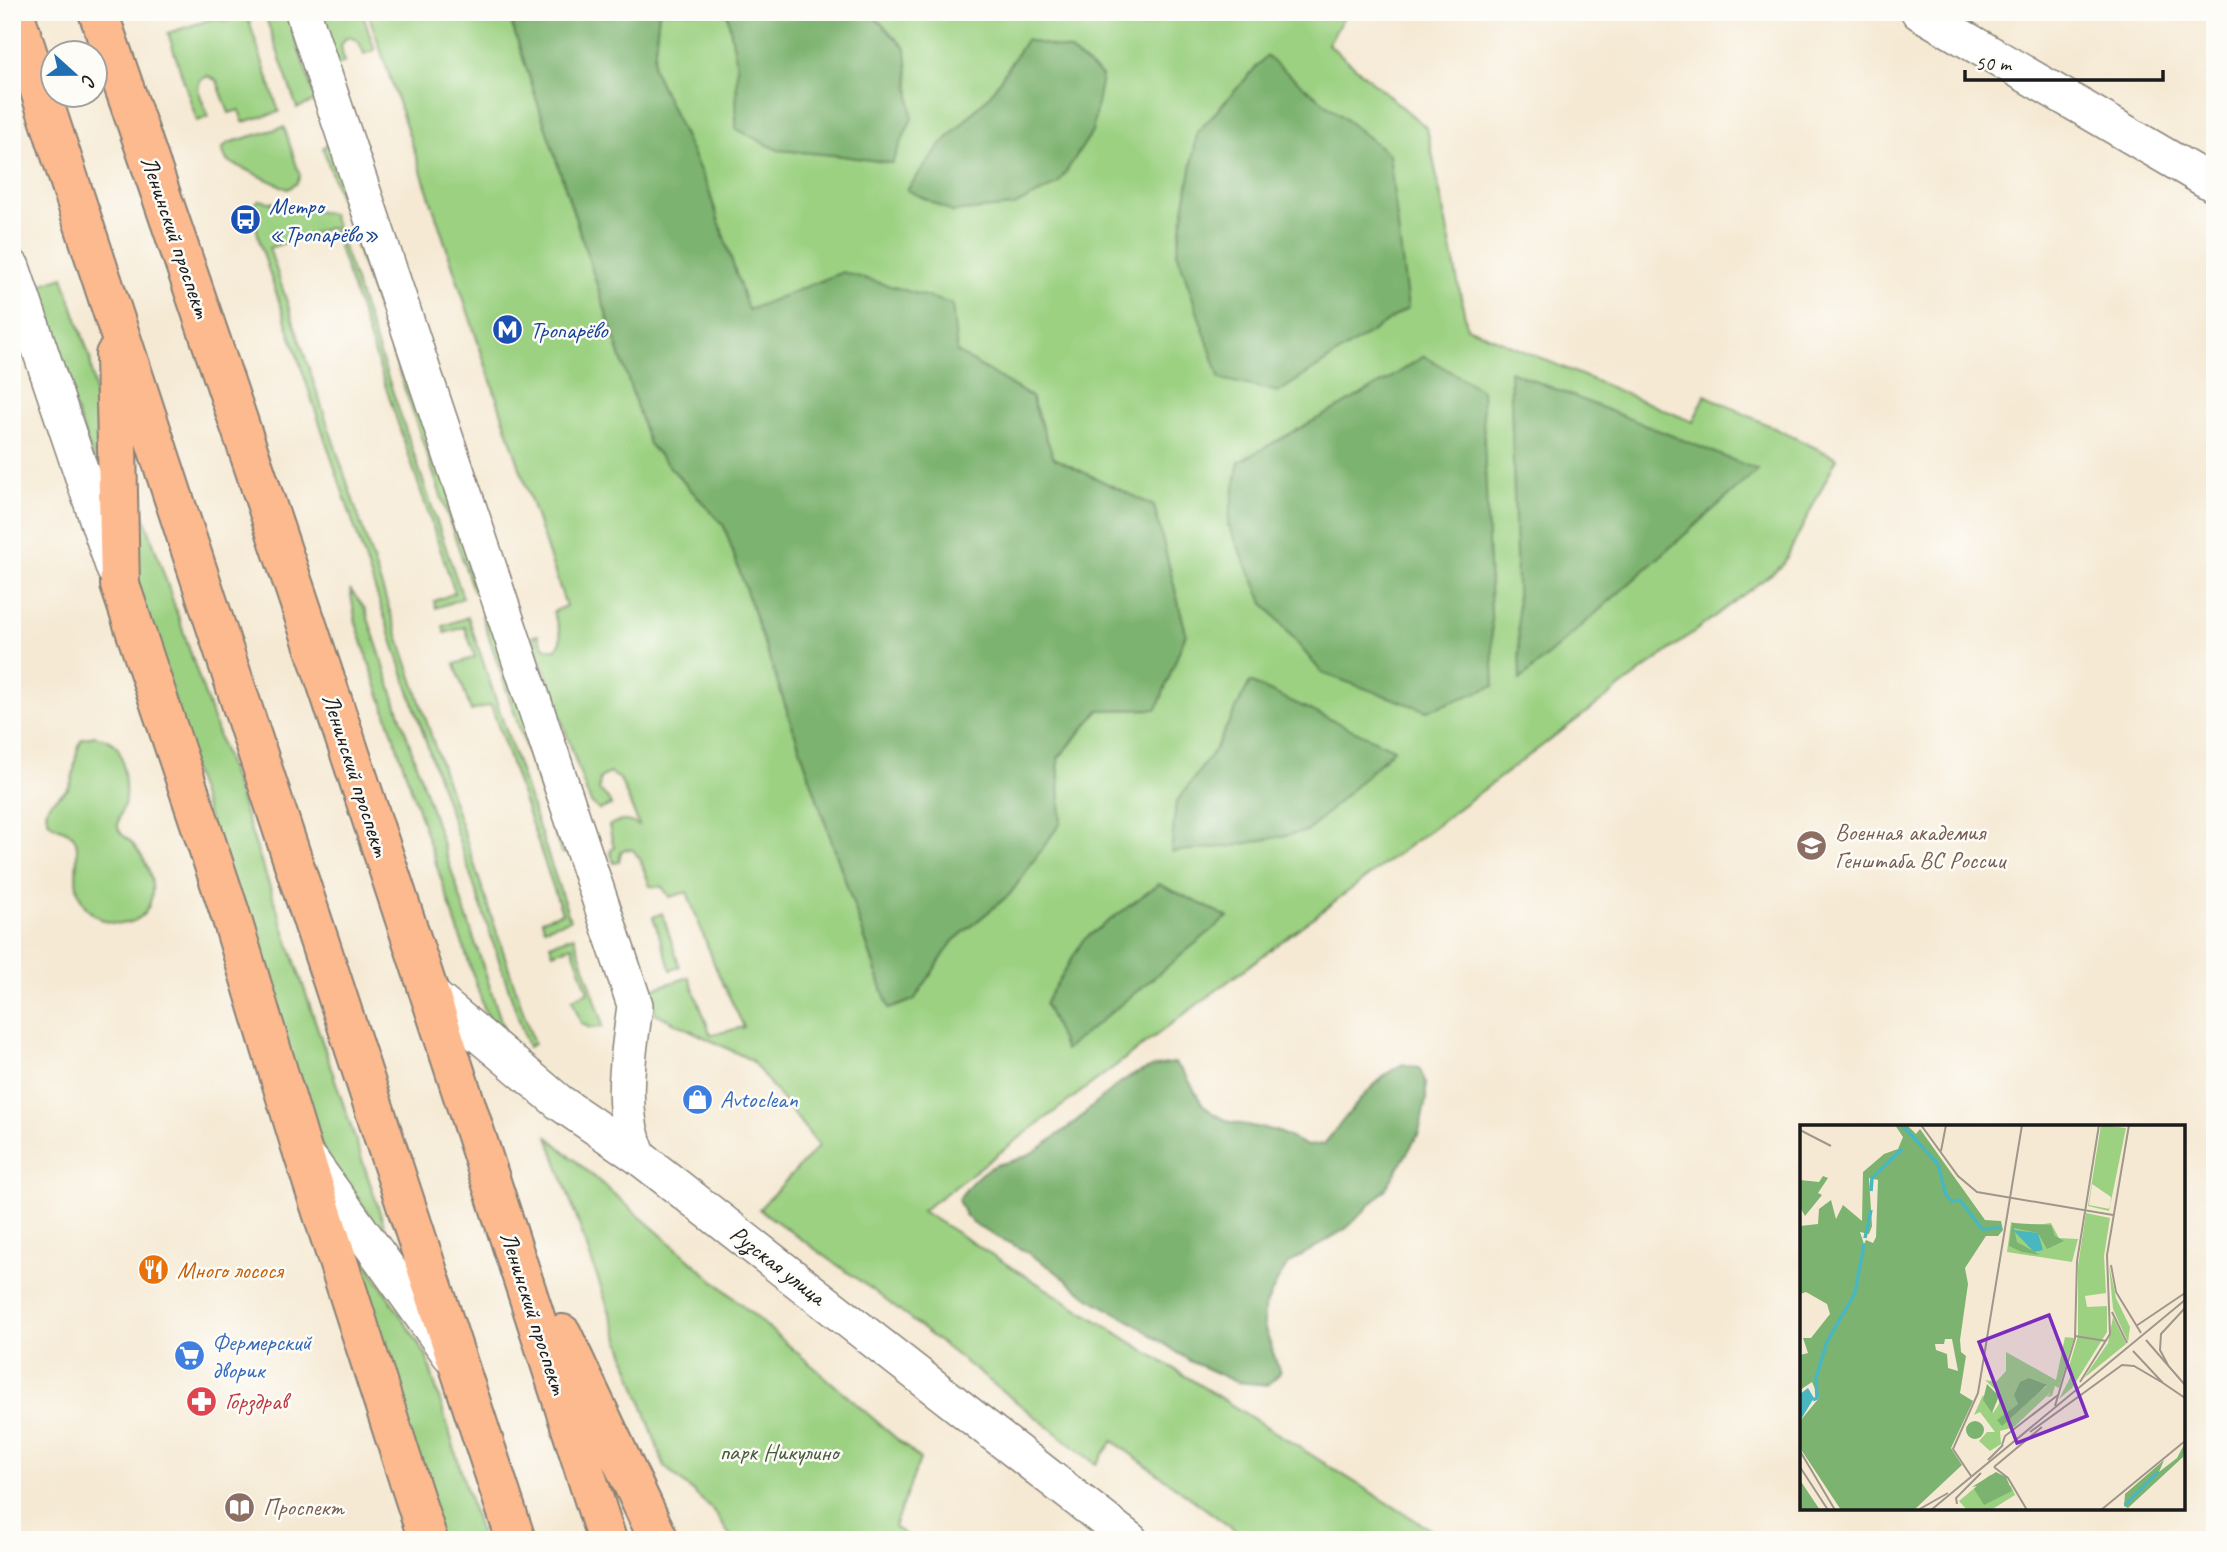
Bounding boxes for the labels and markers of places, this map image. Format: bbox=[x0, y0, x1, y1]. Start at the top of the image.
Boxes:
place label: Метро «Тропарёво» bbox=[269, 191, 379, 249]
bus stop icon: Метро «Тропарёво» bbox=[229, 203, 263, 237]
metro station icon: Тропарёво bbox=[490, 313, 524, 347]
place label: Тропарёво bbox=[530, 315, 609, 345]
place label: Военная академия Генштаба ВС России bbox=[1835, 817, 2007, 875]
school or university icon: Военная академия Генштаба ВС России bbox=[1795, 829, 1829, 863]
shop icon: Avtoclean bbox=[680, 1082, 714, 1116]
place label: Avtoclean bbox=[720, 1084, 798, 1114]
restaurant icon: Много лосося bbox=[137, 1253, 171, 1287]
place label: Много лосося bbox=[177, 1255, 284, 1285]
place label: Фермерский дворик bbox=[212, 1327, 313, 1385]
supermarket icon: Фермерский дворик bbox=[172, 1339, 206, 1373]
pharmacy icon: Горздрав bbox=[185, 1384, 219, 1418]
place label: Горздрав bbox=[225, 1386, 292, 1416]
library icon: Проспект bbox=[223, 1490, 257, 1524]
place label: Проспект bbox=[263, 1492, 345, 1522]

